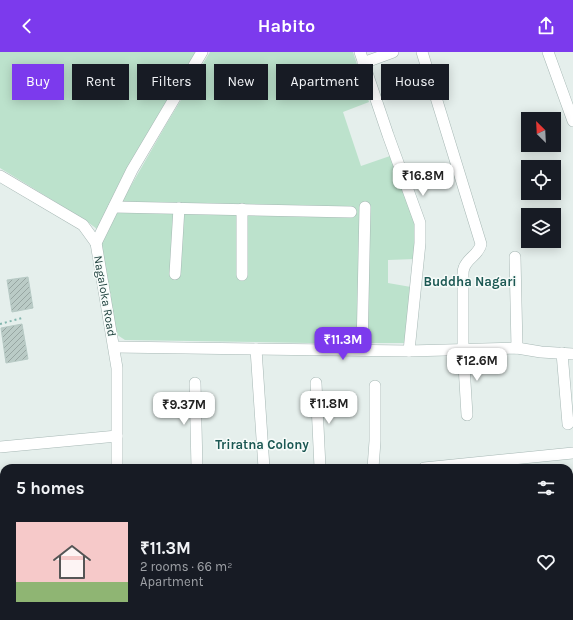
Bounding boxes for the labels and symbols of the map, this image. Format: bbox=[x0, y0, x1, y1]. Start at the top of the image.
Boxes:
north arrow bbox=[521, 112, 561, 152]
pin: ₹16.8M bbox=[390, 163, 456, 197]
street label: Nagaloka Road bbox=[91, 254, 119, 338]
district label: Buddha Nagari bbox=[424, 274, 517, 289]
pin: ₹11.3M bbox=[310, 327, 376, 361]
pin: ₹12.6M bbox=[444, 348, 510, 382]
pin: ₹11.8M bbox=[296, 391, 362, 425]
pin: ₹9.37M bbox=[151, 392, 217, 426]
district label: Triratna Colony bbox=[215, 437, 309, 452]

